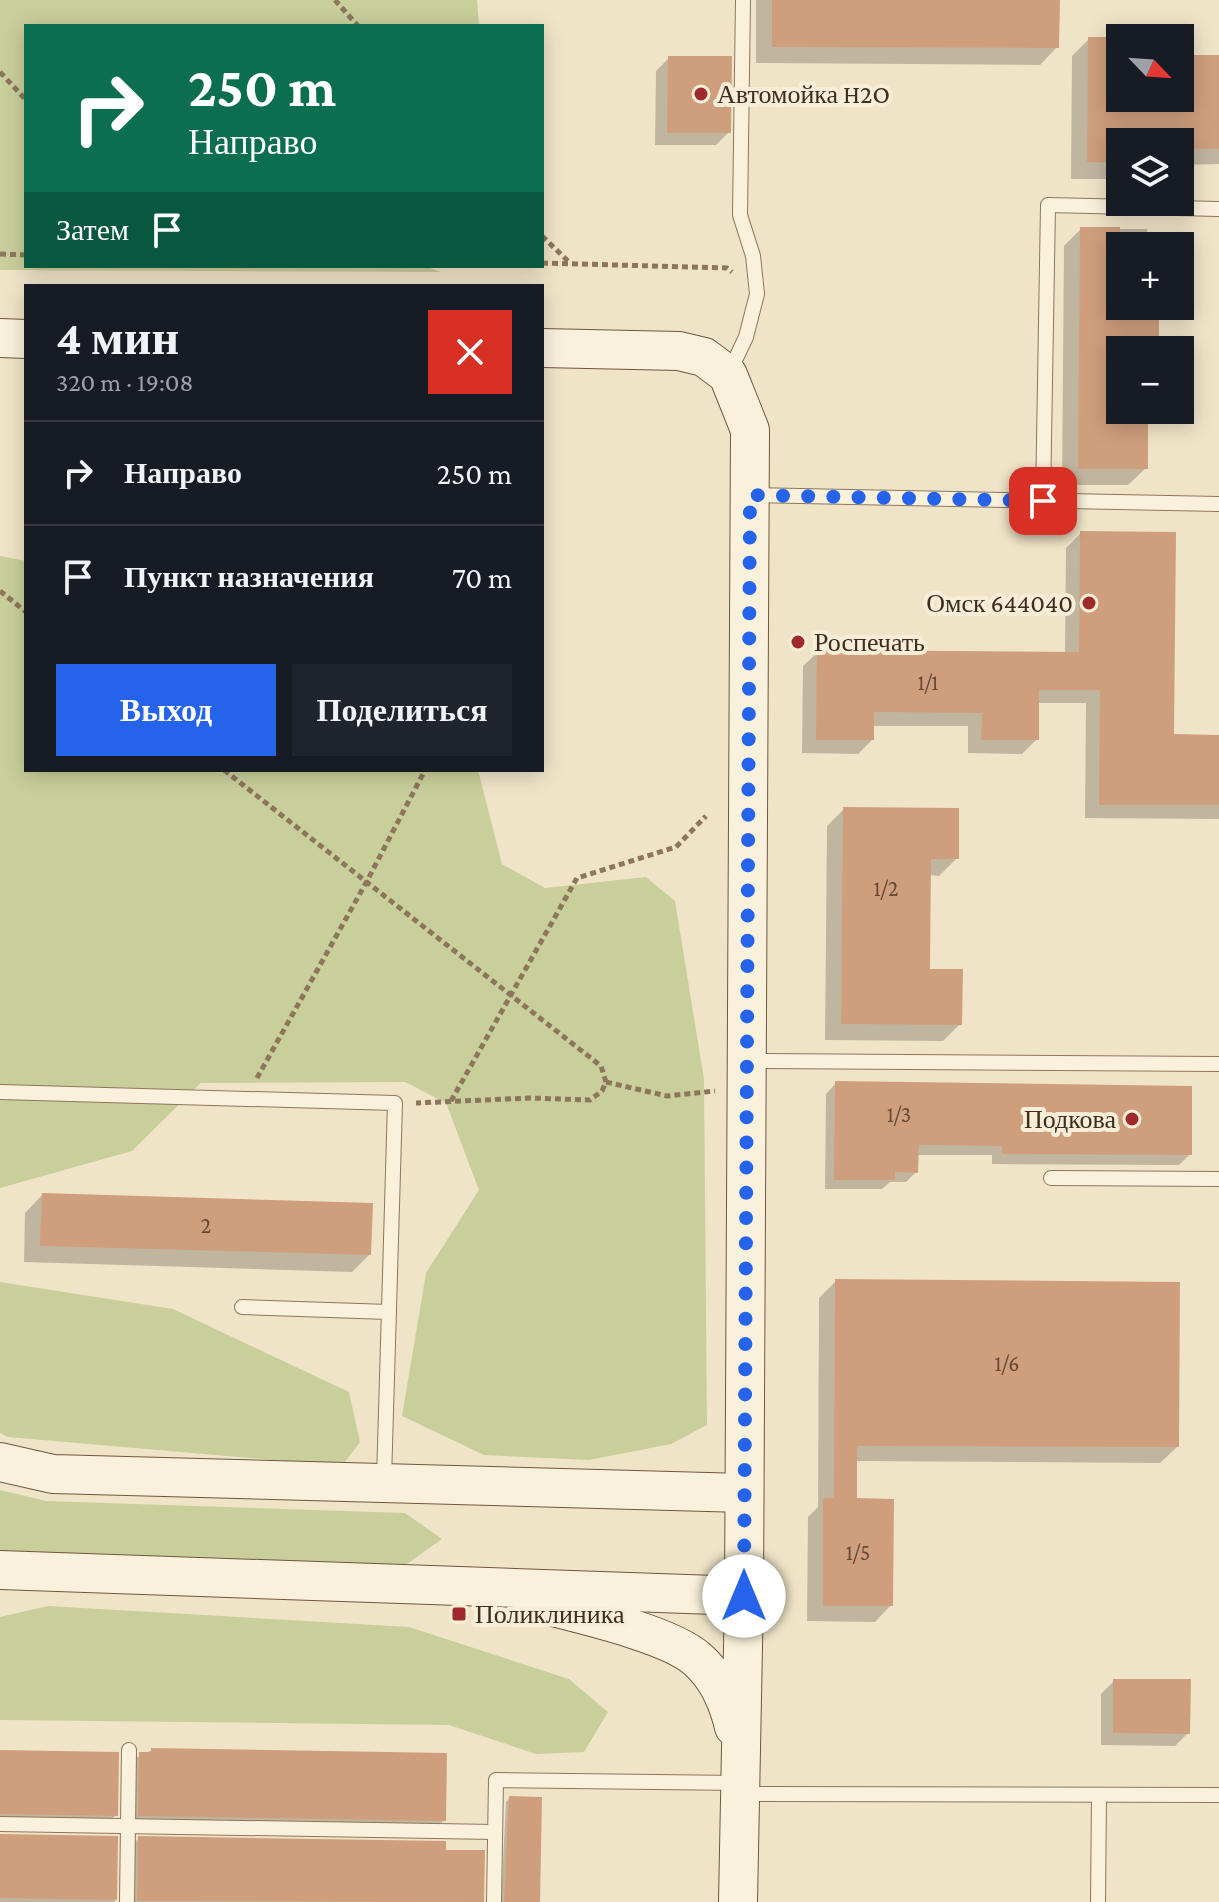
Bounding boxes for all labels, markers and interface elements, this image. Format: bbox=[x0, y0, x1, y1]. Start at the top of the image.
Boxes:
north arrow bbox=[1106, 24, 1194, 112]
map controls bbox=[1106, 24, 1194, 424]
icon: right bbox=[56, 56, 160, 160]
text: 250 m bbox=[188, 56, 336, 118]
place label: Автомойка H2O bbox=[717, 80, 890, 109]
marker: Автомойка H2O bbox=[692, 85, 710, 103]
text: Направо bbox=[188, 122, 318, 162]
button: layers bbox=[1106, 128, 1194, 216]
icon: arrive bbox=[145, 208, 189, 252]
text: Затем bbox=[56, 213, 129, 246]
button: + bbox=[1106, 232, 1194, 320]
button: close bbox=[428, 310, 512, 394]
text: 4 мин bbox=[56, 311, 179, 364]
button: − bbox=[1106, 336, 1194, 424]
text: 320 m · 19:08 bbox=[56, 368, 194, 397]
icon: right bbox=[56, 451, 100, 495]
text: Направо bbox=[124, 456, 242, 489]
text: 250 m bbox=[437, 457, 512, 490]
pin bbox=[1009, 467, 1077, 535]
icon: arrive bbox=[1021, 479, 1065, 523]
icon: arrive bbox=[56, 555, 100, 599]
text: Пункт назначения bbox=[124, 560, 374, 593]
text: 70 m bbox=[452, 561, 512, 594]
place label: Омск 644040 bbox=[926, 589, 1073, 618]
marker: Омск 644040 bbox=[1080, 594, 1098, 612]
place label: Роспечать bbox=[814, 628, 925, 657]
marker: Роспечать bbox=[789, 633, 807, 651]
button: Выход bbox=[56, 664, 276, 756]
button: Поделиться bbox=[292, 664, 512, 756]
house number: 1/1 bbox=[917, 670, 939, 695]
house number: 1/2 bbox=[874, 876, 898, 901]
house number: 1/3 bbox=[887, 1102, 911, 1127]
place label: Подкова bbox=[1024, 1105, 1116, 1134]
marker: Подкова bbox=[1123, 1110, 1141, 1128]
house number: 2 bbox=[201, 1213, 211, 1238]
house number: 1/6 bbox=[995, 1351, 1019, 1376]
house number: 1/5 bbox=[846, 1540, 870, 1565]
position arrow bbox=[702, 1554, 786, 1638]
place label: Поликлиника bbox=[475, 1600, 625, 1629]
marker: Поликлиника bbox=[450, 1605, 468, 1623]

